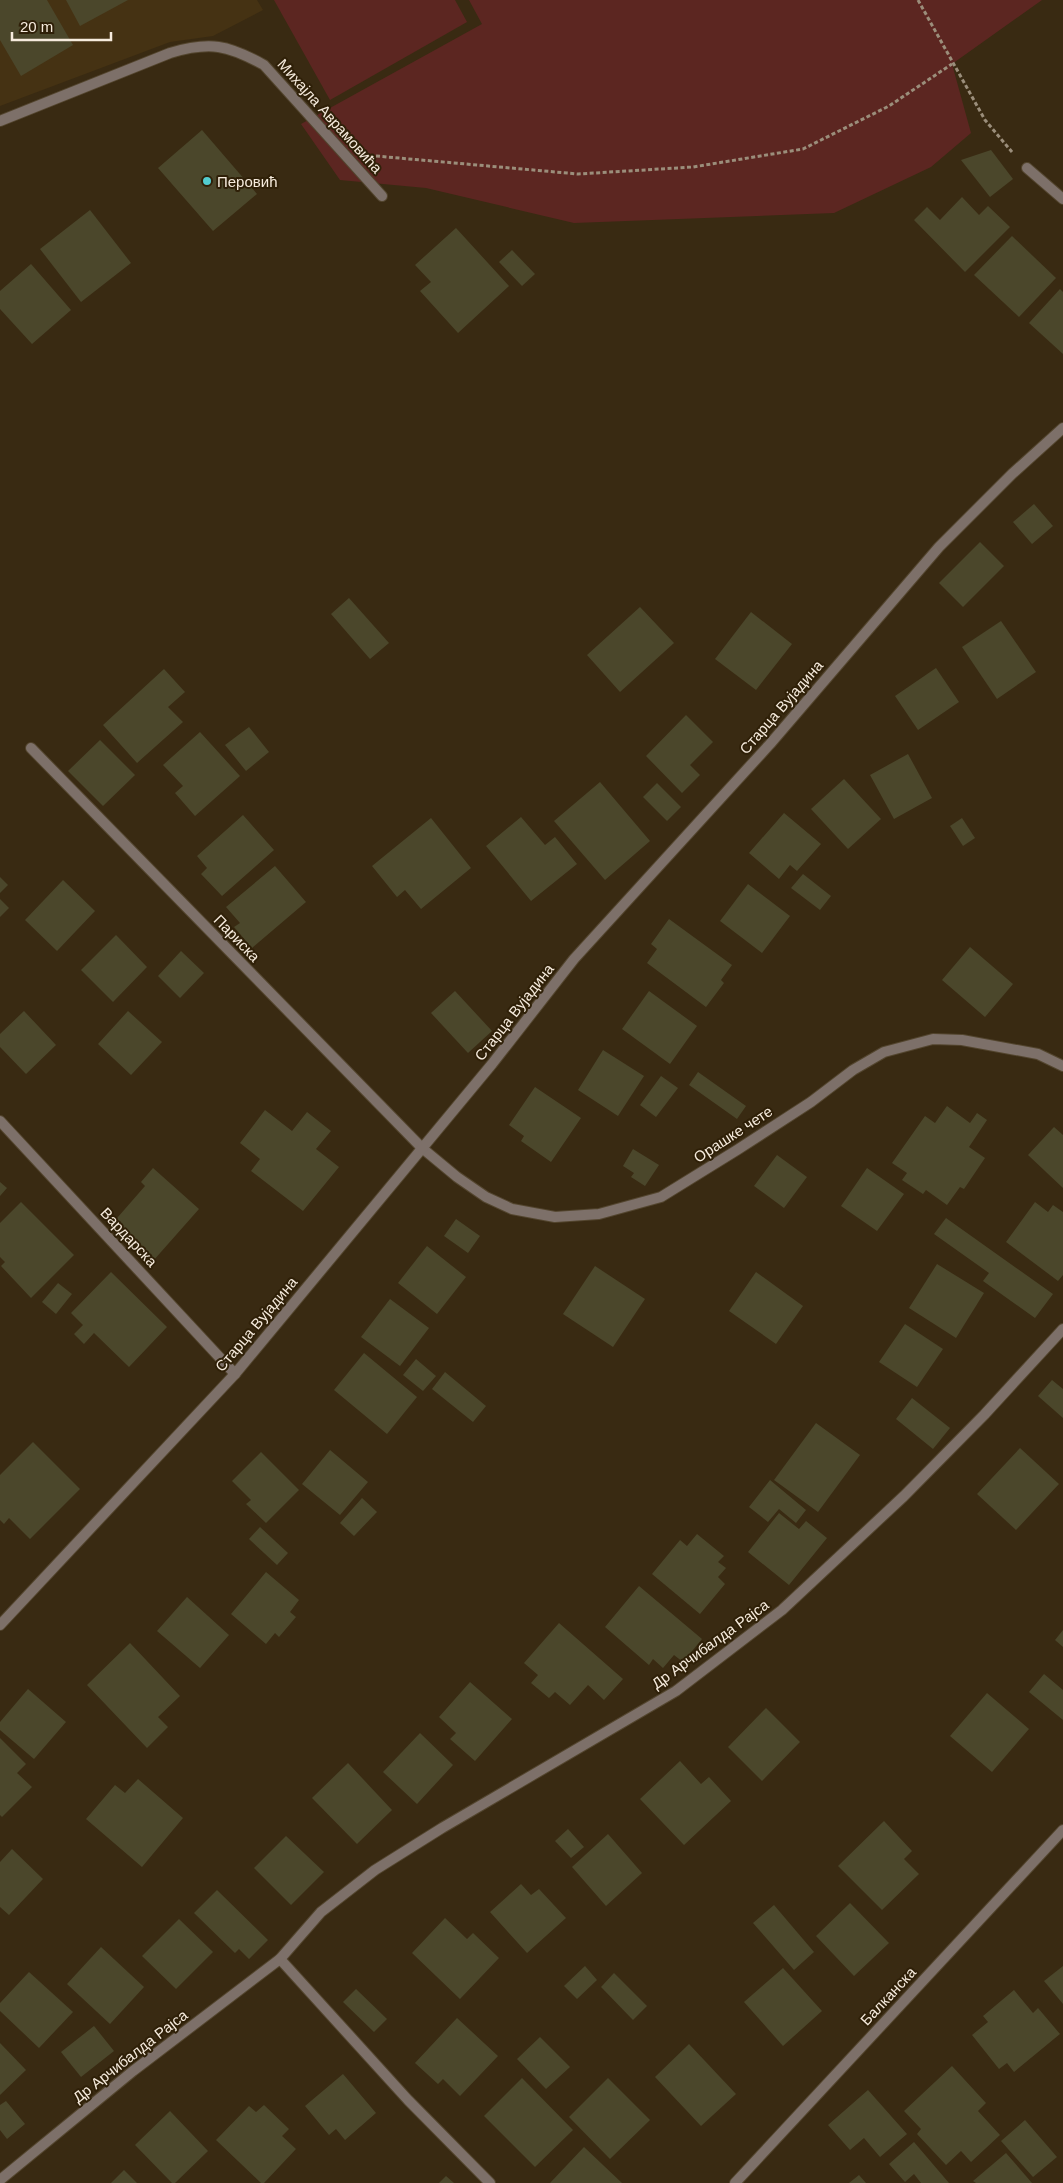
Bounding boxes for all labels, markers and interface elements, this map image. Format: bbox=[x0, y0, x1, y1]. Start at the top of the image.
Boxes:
scale bar bbox=[12, 10, 111, 42]
text: 20 m bbox=[20, 18, 53, 35]
street label: Михајла Аврамовића bbox=[274, 56, 386, 177]
place label: Перовић bbox=[217, 173, 278, 190]
marker: Перовић bbox=[201, 175, 213, 187]
street label: Старца Вујадина bbox=[736, 656, 827, 757]
street label: Париска bbox=[211, 911, 264, 965]
street label: Старца Вујадина bbox=[471, 960, 557, 1064]
street label: Орашке чете bbox=[690, 1102, 776, 1166]
street label: Вардарска bbox=[97, 1204, 161, 1271]
street label: Старца Вујадина bbox=[212, 1273, 301, 1375]
street label: Др Арчибалда Рајса bbox=[648, 1595, 772, 1692]
street label: Балканска bbox=[857, 1963, 920, 2029]
street label: Др Арчибалда Рајса bbox=[69, 2006, 191, 2106]

